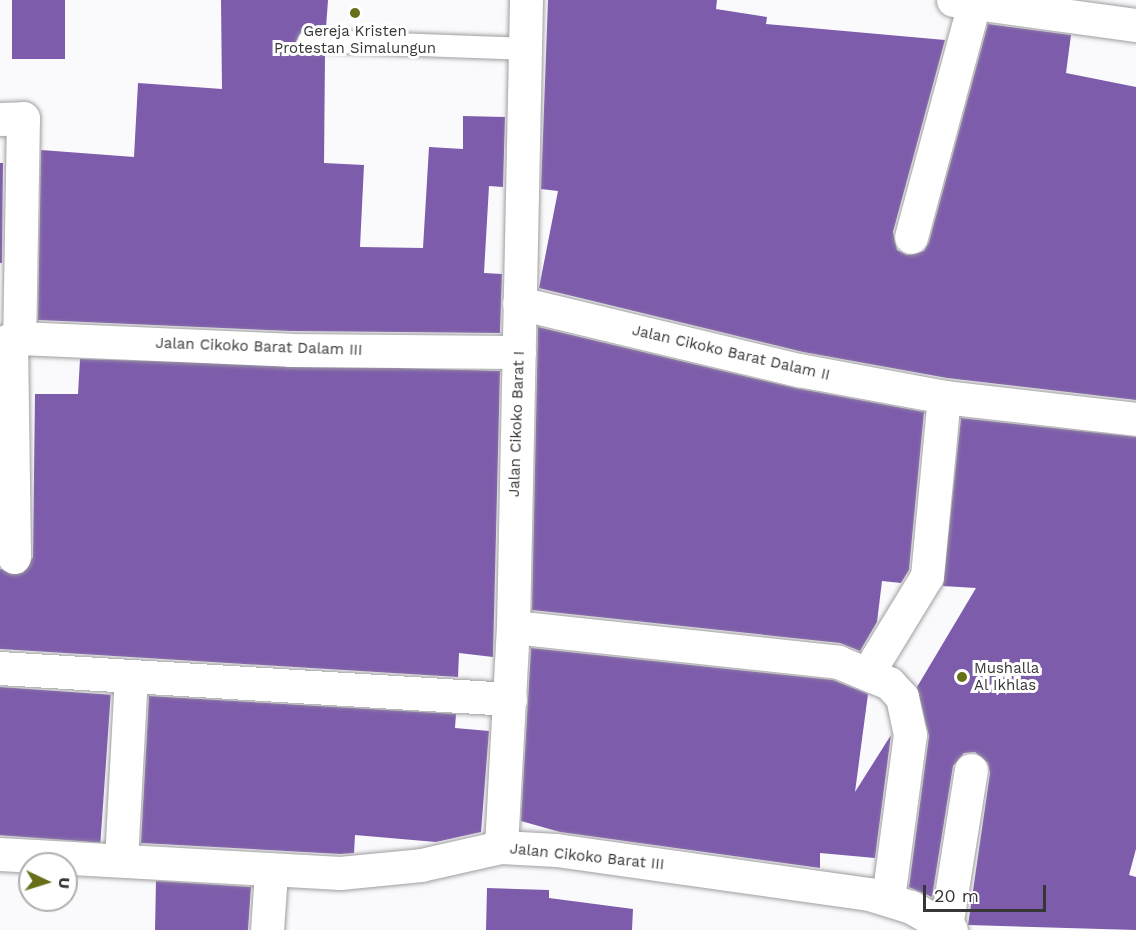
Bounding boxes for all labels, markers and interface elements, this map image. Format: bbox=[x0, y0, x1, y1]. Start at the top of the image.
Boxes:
marker: Gereja Kristen Protestan Simalungun bbox=[348, 6, 362, 20]
place label: Gereja Kristen Protestan Simalungun bbox=[274, 22, 436, 57]
street label: Jalan Cikoko Barat Dalam II bbox=[630, 321, 832, 385]
street label: Jalan Cikoko Barat Dalam III bbox=[155, 334, 363, 360]
street label: Jalan Cikoko Barat I bbox=[505, 351, 529, 497]
place label: Mushalla Al Ikhlas bbox=[974, 659, 1039, 694]
marker: Mushalla Al Ikhlas bbox=[955, 670, 969, 684]
street label: Jalan Cikoko Barat III bbox=[509, 840, 665, 874]
north arrow bbox=[18, 852, 78, 912]
scale bar bbox=[926, 873, 1049, 911]
text: U bbox=[55, 877, 74, 889]
text: 20 m bbox=[934, 885, 979, 906]

